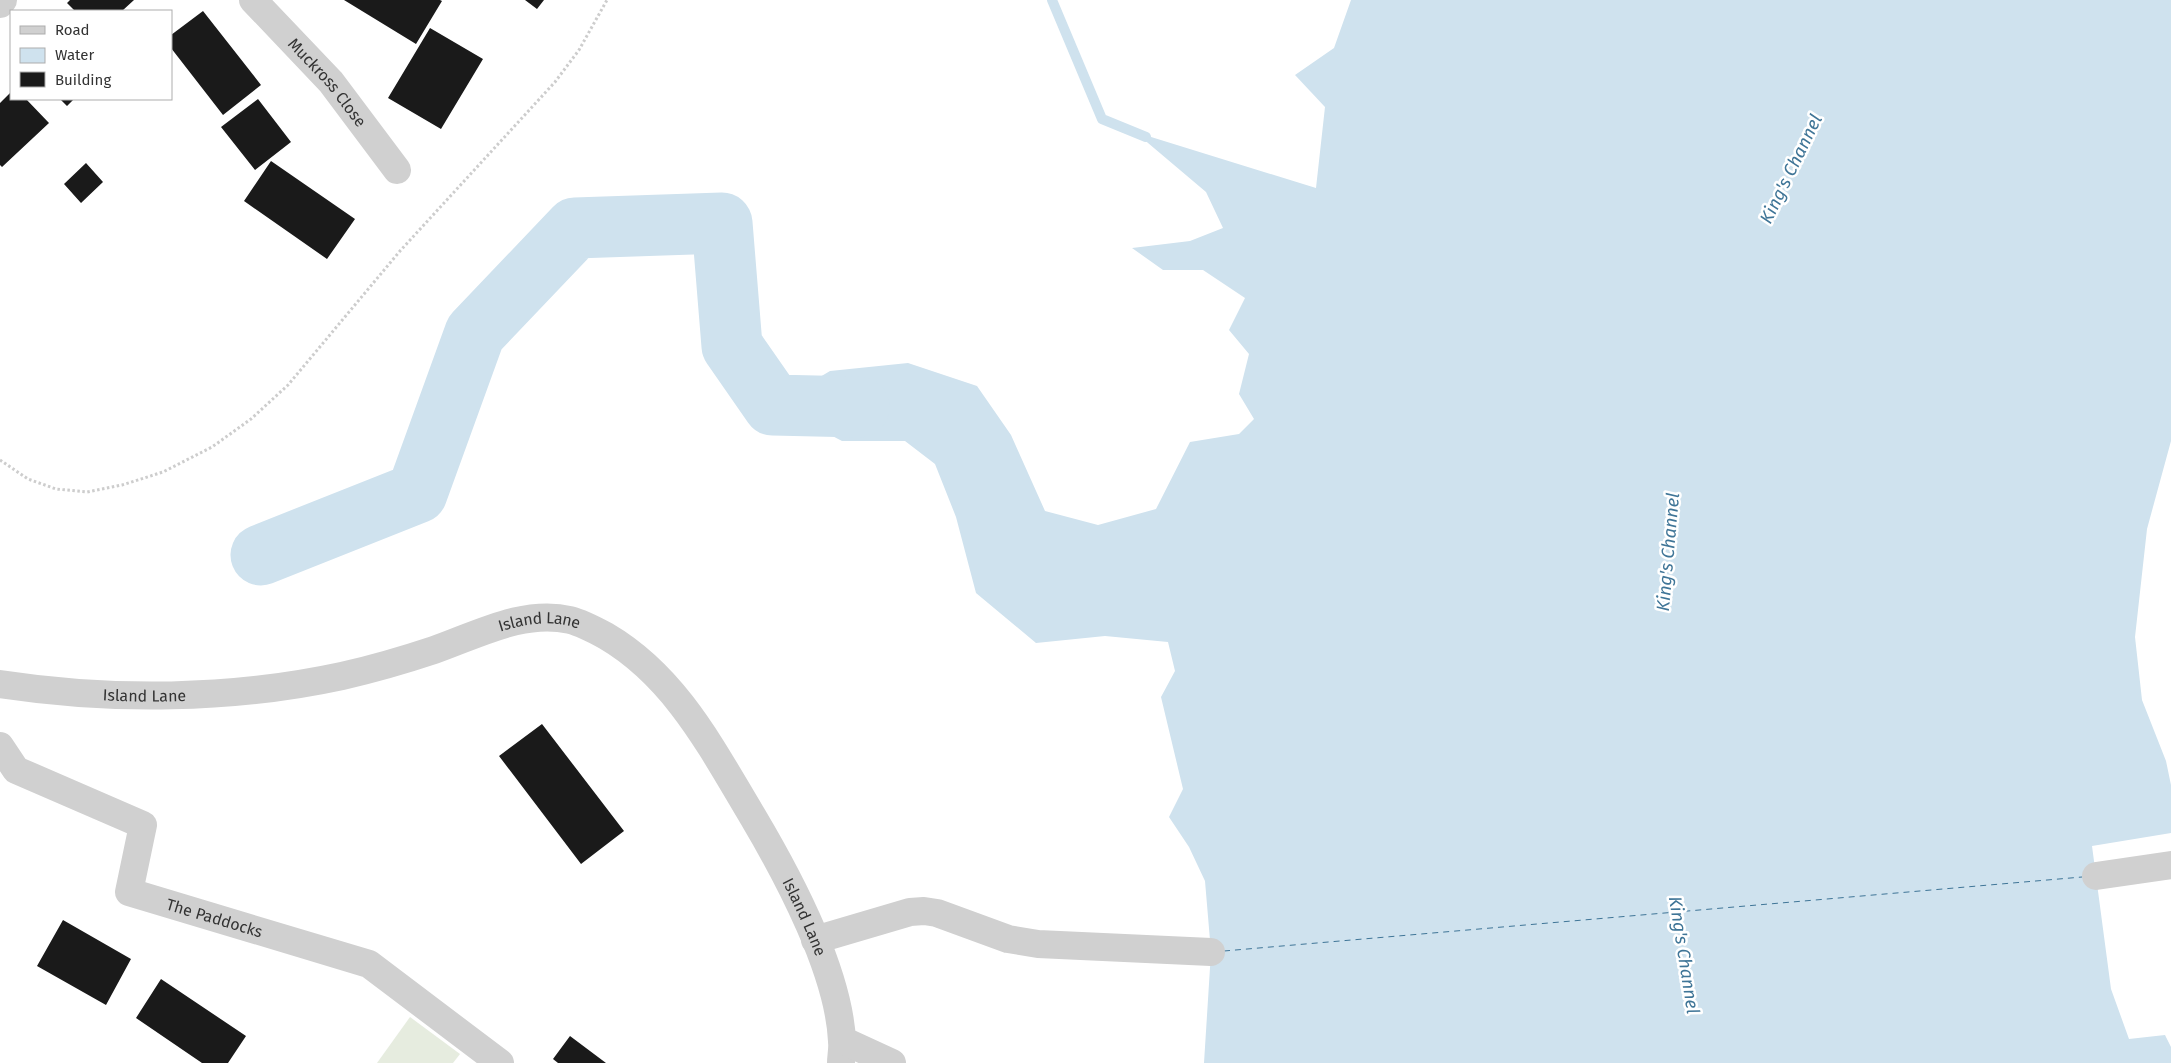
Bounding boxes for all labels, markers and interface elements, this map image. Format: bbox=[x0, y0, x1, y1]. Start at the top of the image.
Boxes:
legend bbox=[10, 10, 172, 100]
text: Road bbox=[55, 21, 90, 39]
street label: Muckross Close bbox=[284, 34, 370, 131]
text: Water bbox=[55, 46, 94, 64]
text: Building bbox=[55, 71, 111, 89]
water label: King's Channel bbox=[1755, 111, 1827, 227]
water label: King's Channel bbox=[1652, 492, 1684, 612]
street label: Island Lane bbox=[496, 608, 583, 636]
street label: Island Lane bbox=[102, 685, 186, 706]
street label: Island Lane bbox=[778, 875, 830, 959]
street label: The Paddocks bbox=[164, 895, 265, 942]
water label: King's Channel bbox=[1664, 895, 1704, 1015]

